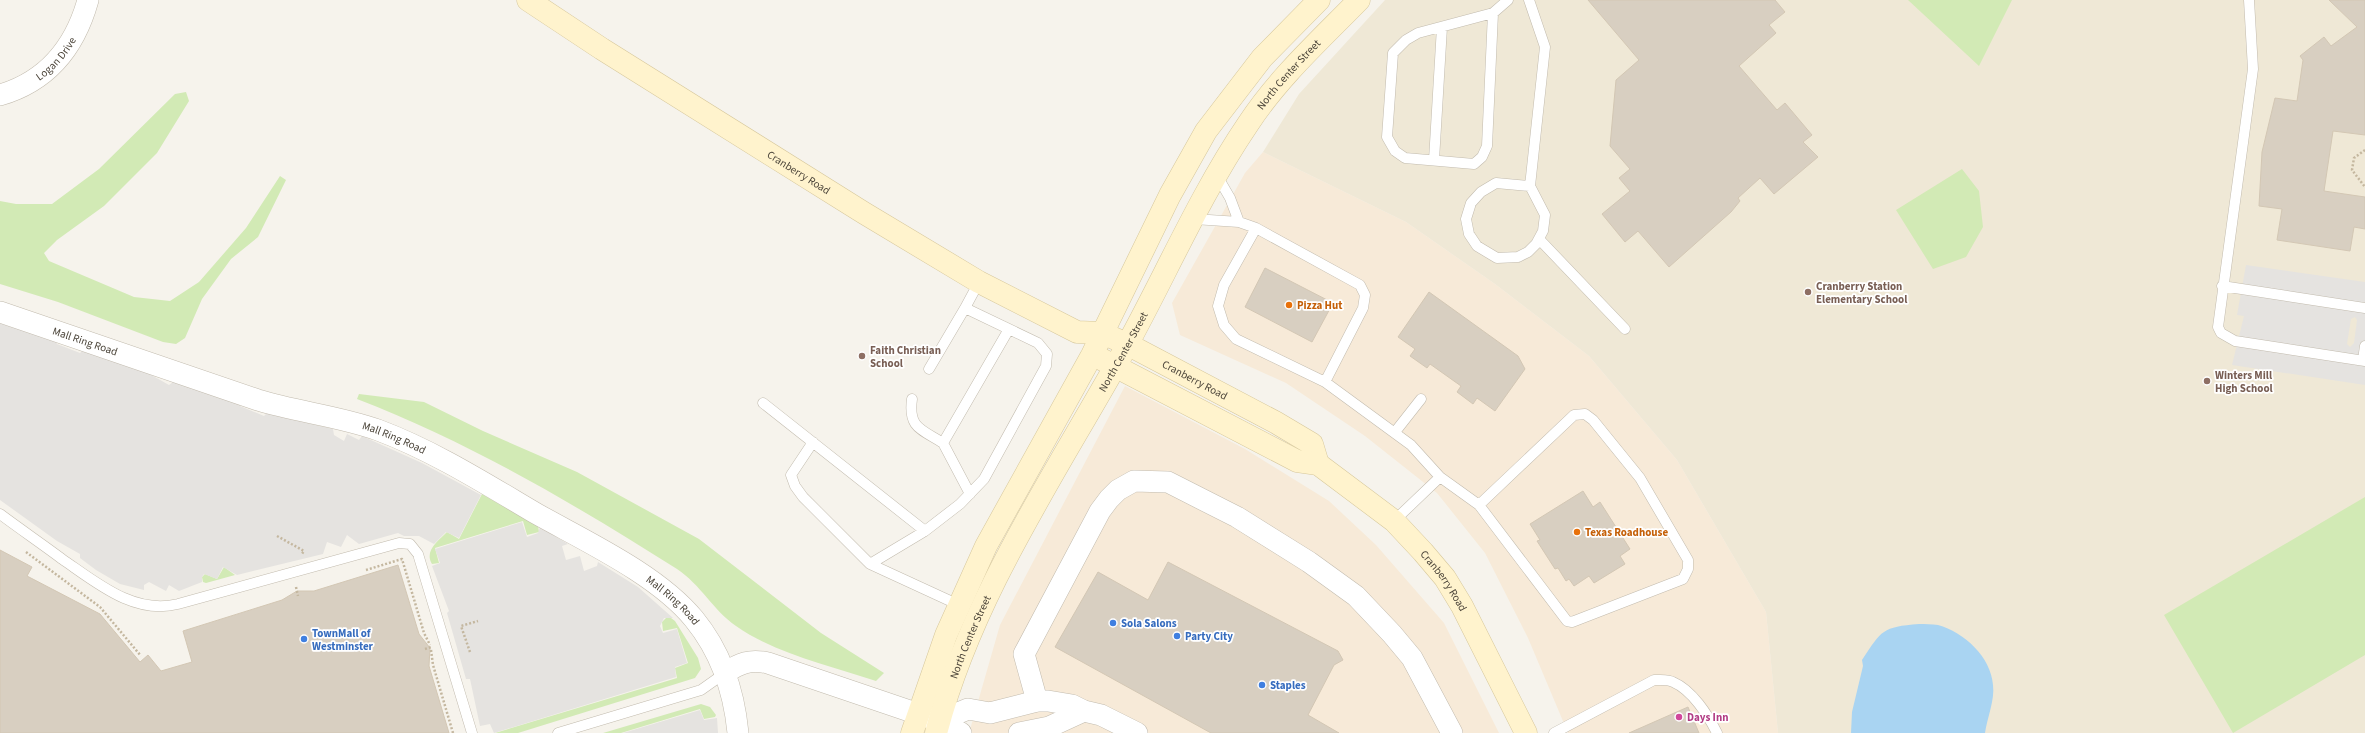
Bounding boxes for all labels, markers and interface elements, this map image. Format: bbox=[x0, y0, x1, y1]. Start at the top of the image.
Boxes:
street label: Logan Drive bbox=[33, 34, 80, 84]
street label: North Center Street bbox=[1253, 36, 1324, 113]
street label: Cranberry Road bbox=[764, 147, 833, 198]
place label: Cranberry Station Elementary School bbox=[1816, 279, 1908, 307]
marker: Cranberry Station Elementary School bbox=[1803, 287, 1813, 297]
place label: Pizza Hut bbox=[1297, 298, 1343, 313]
marker: Pizza Hut bbox=[1284, 300, 1294, 310]
street label: North Center Street bbox=[1095, 309, 1151, 394]
street label: Mall Ring Road bbox=[51, 323, 120, 359]
place label: Faith Christian School bbox=[870, 343, 941, 371]
marker: Faith Christian School bbox=[857, 351, 867, 361]
street label: Cranberry Road bbox=[1160, 356, 1230, 403]
place label: Winters Mill High School bbox=[2215, 368, 2274, 396]
marker: Winters Mill High School bbox=[2202, 376, 2212, 386]
street label: Mall Ring Road bbox=[360, 418, 428, 457]
place label: Texas Roadhouse bbox=[1585, 525, 1668, 540]
marker: Texas Roadhouse bbox=[1572, 527, 1582, 537]
street label: Cranberry Road bbox=[1417, 547, 1471, 614]
street label: Mall Ring Road bbox=[643, 572, 703, 628]
street label: North Center Street bbox=[946, 592, 994, 681]
place label: Sola Salons bbox=[1121, 616, 1177, 631]
marker: Sola Salons bbox=[1108, 618, 1118, 628]
place label: TownMall of Westminster bbox=[312, 626, 374, 654]
place label: Party City bbox=[1185, 629, 1233, 644]
marker: Party City bbox=[1172, 631, 1182, 641]
marker: TownMall of Westminster bbox=[299, 634, 309, 644]
place label: Staples bbox=[1270, 678, 1306, 693]
marker: Staples bbox=[1257, 680, 1267, 690]
place label: Days Inn bbox=[1687, 710, 1728, 725]
marker: Days Inn bbox=[1674, 712, 1684, 722]

